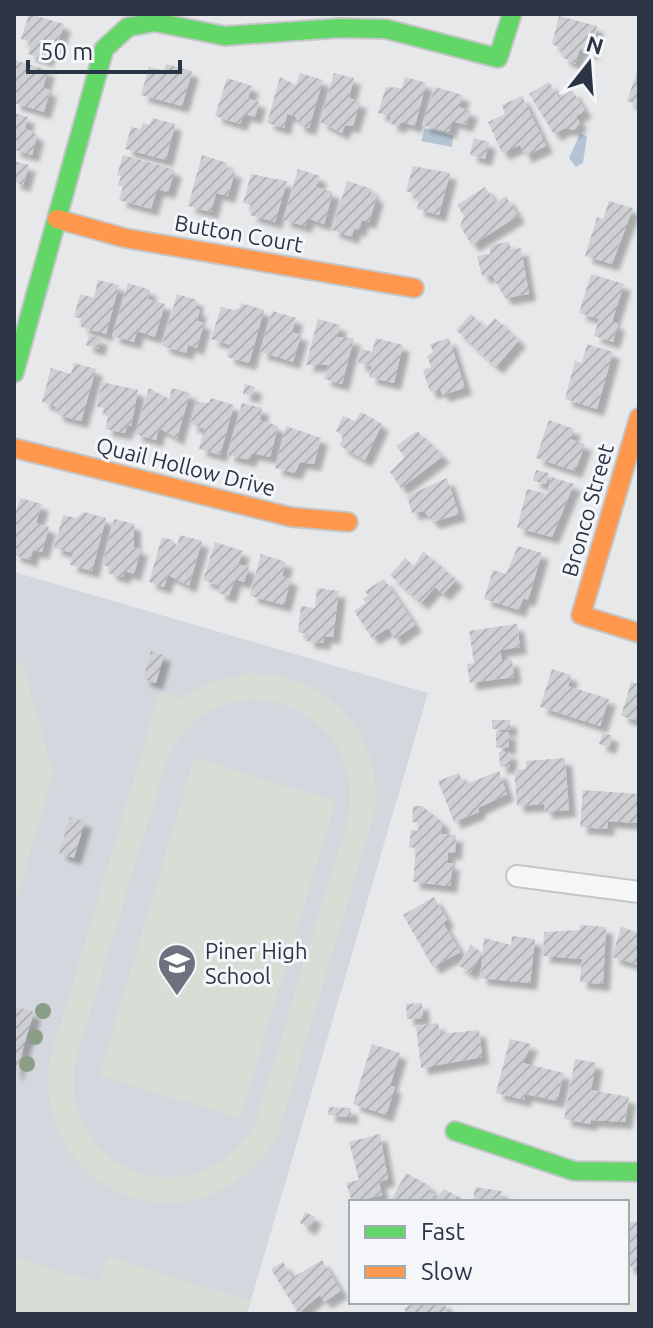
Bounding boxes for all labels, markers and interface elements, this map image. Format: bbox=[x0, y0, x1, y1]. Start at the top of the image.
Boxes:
scale bar bbox=[28, 24, 180, 74]
north arrow bbox=[549, 24, 629, 104]
text: N bbox=[583, 30, 607, 59]
text: 50 m bbox=[40, 38, 93, 65]
street label: Button Court bbox=[173, 209, 306, 257]
street label: Quail Hollow Drive bbox=[94, 432, 278, 500]
street label: Bronco Street bbox=[556, 440, 618, 579]
place label: Piner High School bbox=[205, 938, 307, 988]
school or university icon: Piner High School bbox=[156, 942, 198, 997]
legend bbox=[349, 1200, 629, 1304]
text: Fast bbox=[421, 1218, 465, 1245]
text: Slow bbox=[421, 1258, 473, 1285]

